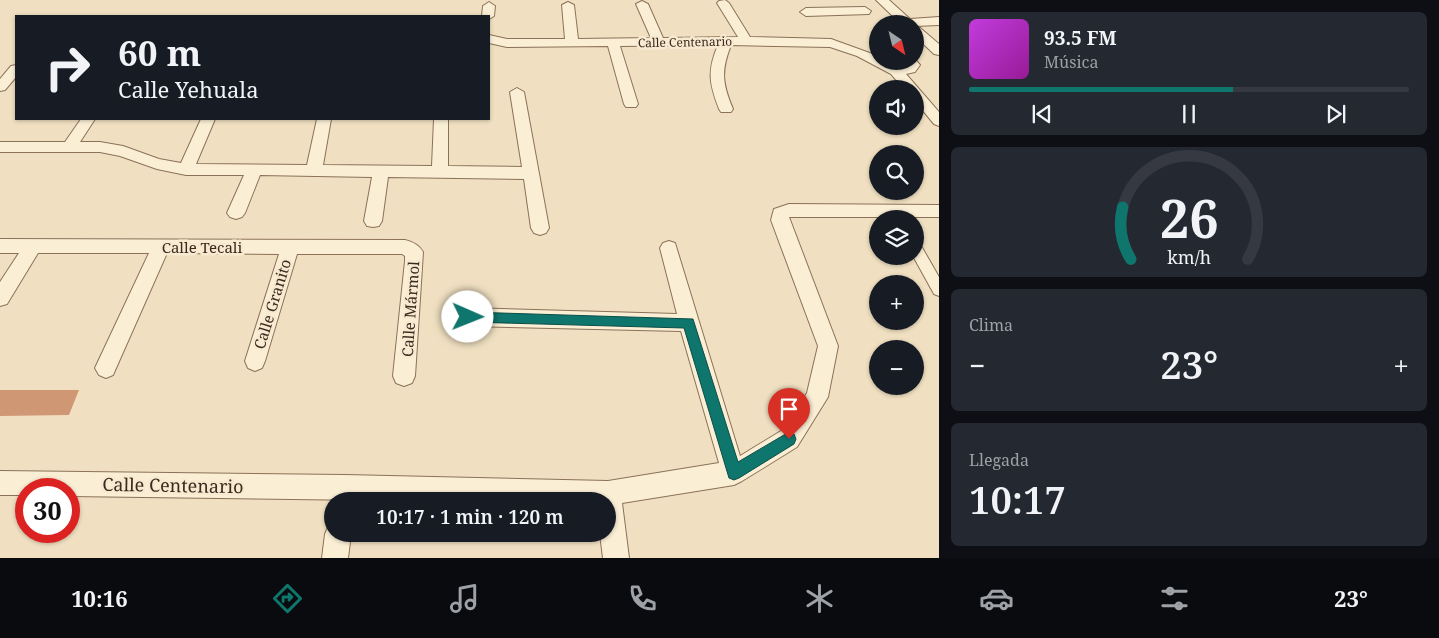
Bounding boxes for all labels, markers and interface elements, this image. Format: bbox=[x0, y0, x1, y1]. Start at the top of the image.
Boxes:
north arrow bbox=[869, 15, 924, 70]
map controls bbox=[869, 15, 924, 395]
text: 93.5 FM bbox=[1044, 25, 1117, 51]
text: 60 m bbox=[118, 29, 201, 76]
street label: Calle Centenario bbox=[638, 33, 732, 51]
icon: right bbox=[35, 35, 100, 100]
text: Música bbox=[1044, 51, 1098, 73]
text: Calle Yehuala bbox=[118, 74, 259, 104]
button: sound bbox=[869, 80, 924, 135]
icon: previous bbox=[1028, 100, 1056, 128]
icon: pause bbox=[1175, 100, 1203, 128]
icon: next bbox=[1322, 100, 1350, 128]
button: search bbox=[869, 145, 924, 200]
text: 26 bbox=[1160, 182, 1218, 253]
button: layers bbox=[869, 210, 924, 265]
street label: Calle Tecali bbox=[162, 237, 243, 257]
text: km/h bbox=[1167, 245, 1211, 269]
street label: Calle Granito bbox=[249, 257, 295, 351]
street label: Calle Mármol bbox=[397, 260, 423, 358]
button: + bbox=[869, 275, 924, 330]
position arrow bbox=[441, 290, 493, 342]
text: Clima bbox=[969, 314, 1013, 336]
text: 23° bbox=[1160, 338, 1218, 390]
button: − bbox=[869, 340, 924, 395]
text: − bbox=[969, 346, 985, 384]
text: + bbox=[1393, 346, 1409, 384]
pin bbox=[768, 388, 810, 439]
icon: arrive bbox=[775, 395, 803, 423]
text: Llegada bbox=[969, 449, 1029, 471]
street label: Calle Centenario bbox=[102, 472, 244, 498]
text: 10:17 bbox=[969, 473, 1066, 525]
speed limit sign: 30 bbox=[15, 478, 80, 543]
text: 10:17 · 1 min · 120 m bbox=[376, 504, 564, 530]
icon: directions bbox=[270, 581, 305, 616]
icon: music bbox=[447, 581, 482, 616]
icon: phone bbox=[625, 581, 660, 616]
icon: climate bbox=[802, 581, 837, 616]
icon: car bbox=[979, 581, 1014, 616]
icon: filters bbox=[1157, 581, 1192, 616]
text: 10:16 bbox=[71, 583, 128, 613]
text: 23° bbox=[1334, 583, 1368, 613]

